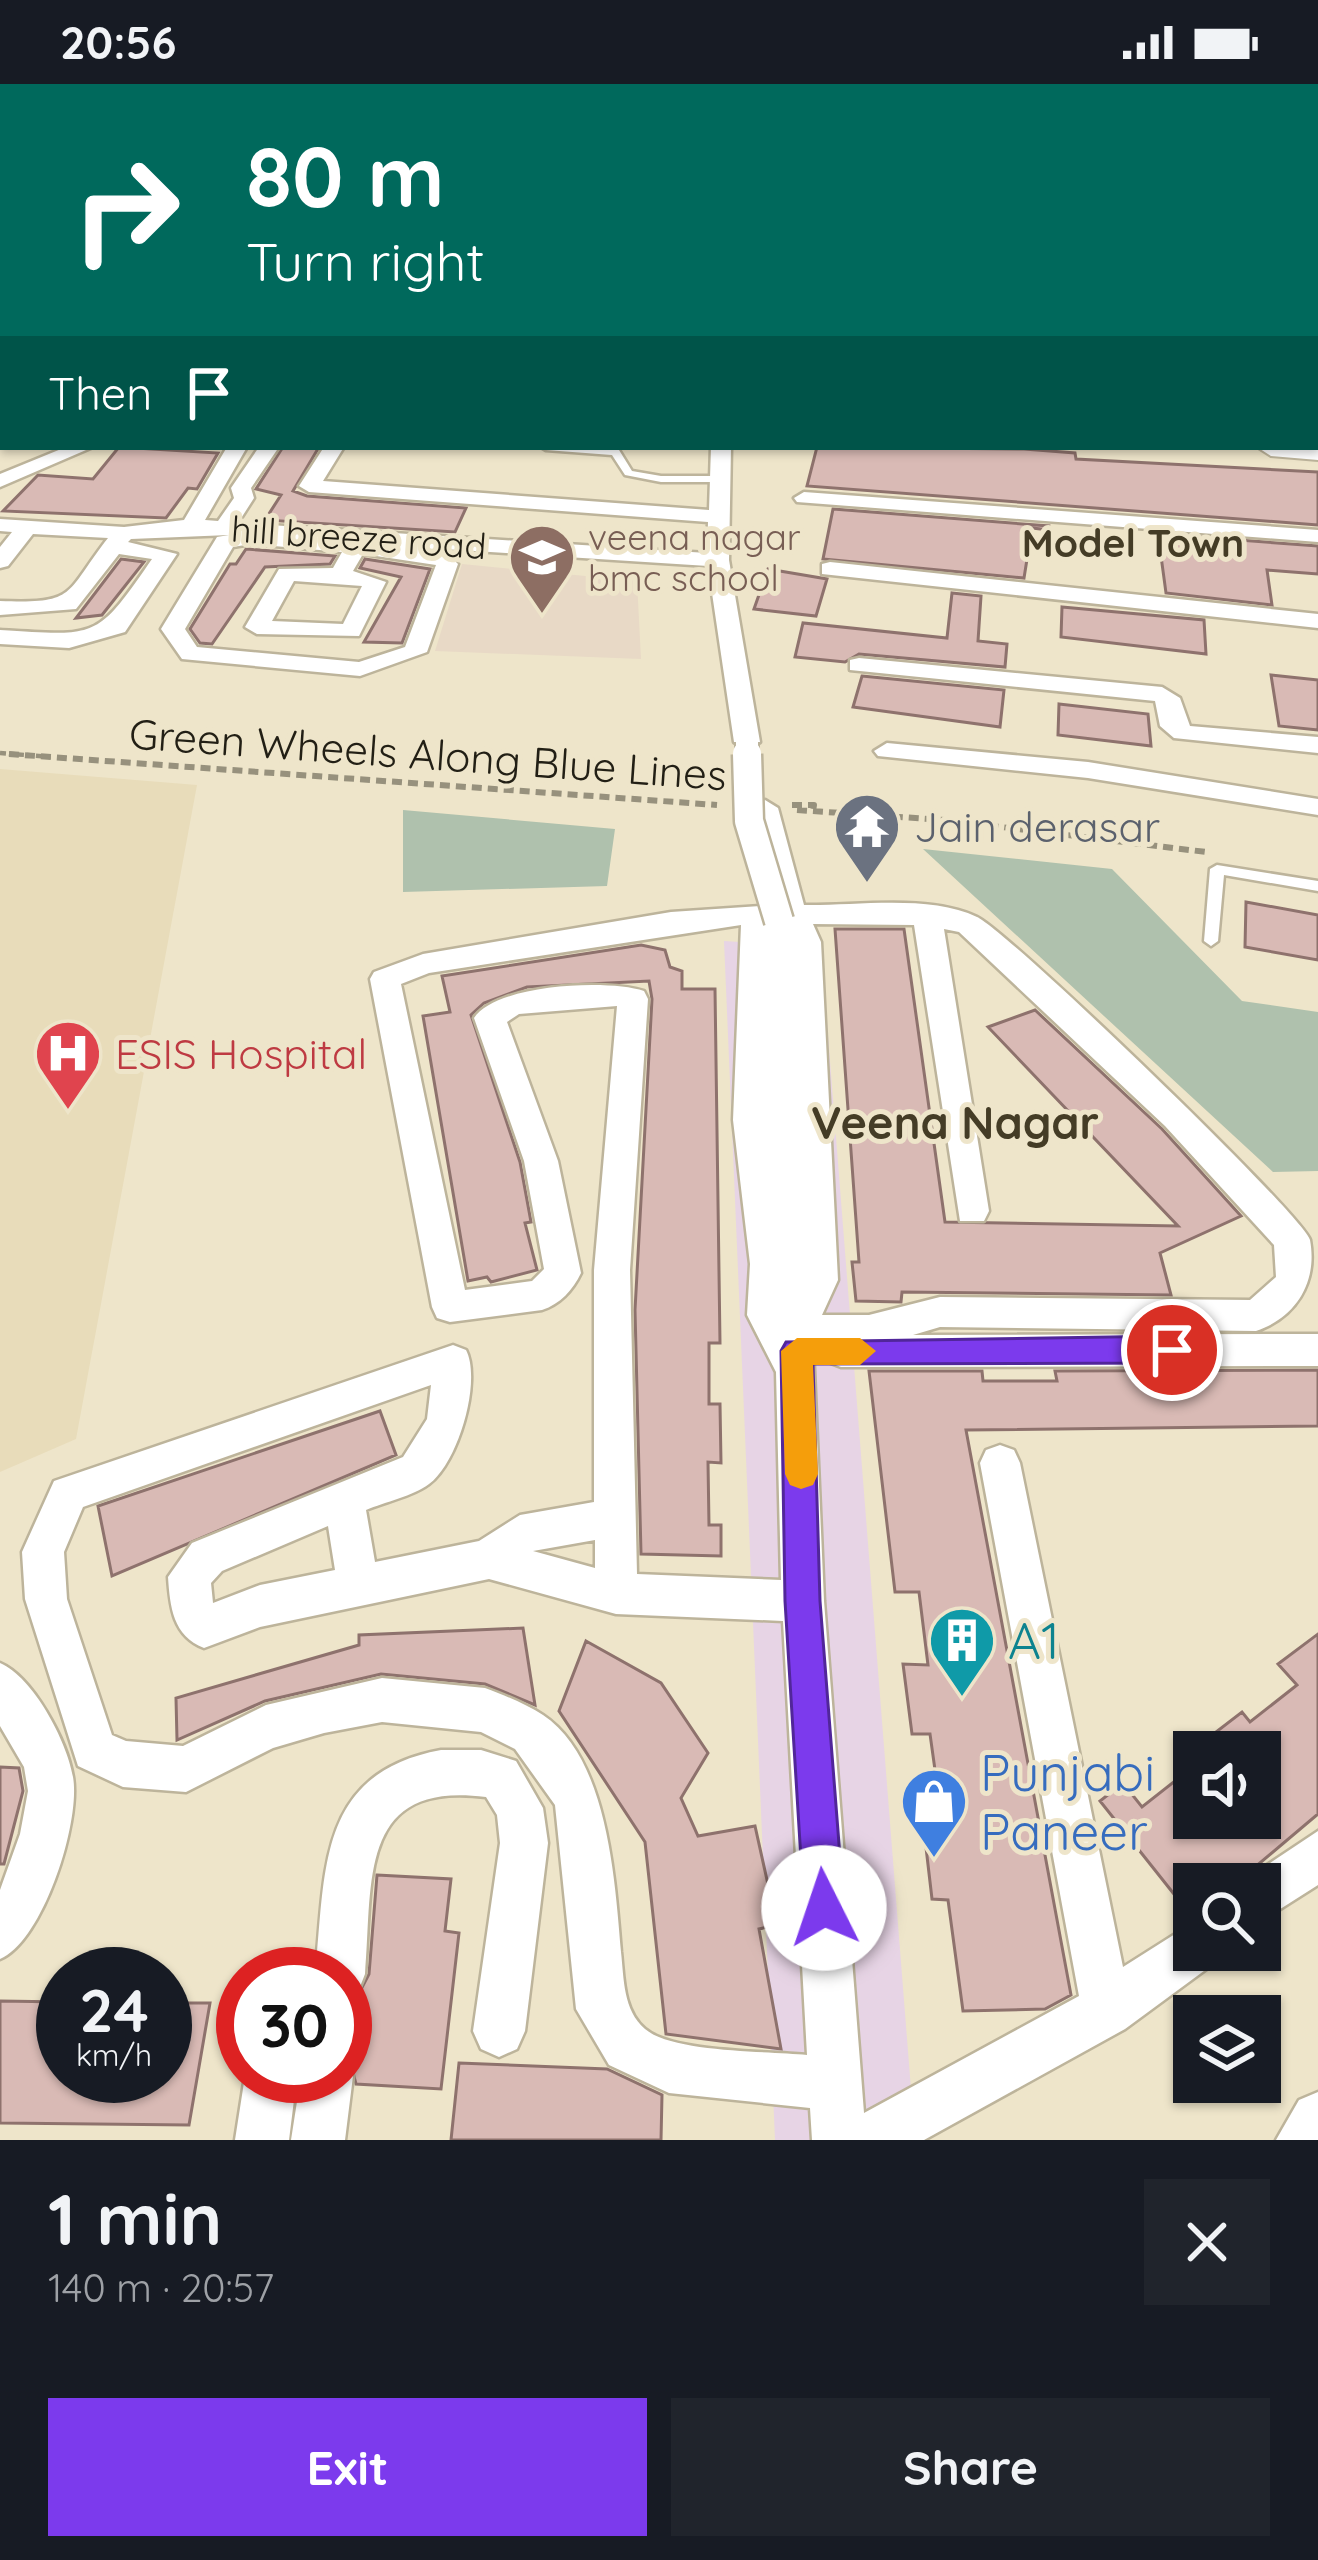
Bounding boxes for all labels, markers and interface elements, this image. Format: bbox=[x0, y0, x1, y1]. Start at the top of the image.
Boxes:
text: 20:56 bbox=[60, 14, 176, 70]
text: 80 m bbox=[246, 123, 445, 228]
icon: right bbox=[48, 132, 204, 288]
text: Turn right bbox=[246, 227, 485, 295]
icon: arrive bbox=[176, 360, 242, 426]
text: Then bbox=[48, 365, 152, 421]
street label: hill breeze road bbox=[230, 506, 488, 568]
place label: veena nagar bmc school bbox=[588, 514, 801, 600]
district label: Model Town bbox=[1022, 518, 1244, 567]
school or university icon: veena nagar bmc school bbox=[507, 522, 577, 616]
street label: Green Wheels Along Blue Lines bbox=[127, 707, 729, 801]
temple icon: Jain derasar bbox=[832, 791, 902, 885]
place label: Jain derasar bbox=[914, 800, 1160, 853]
hospital icon: ESIS Hospital bbox=[33, 1018, 103, 1112]
place label: ESIS Hospital bbox=[115, 1027, 367, 1080]
district label: Veena Nagar bbox=[811, 1094, 1099, 1150]
pin bbox=[1121, 1299, 1223, 1401]
icon: arrive bbox=[1139, 1317, 1205, 1383]
building icon: A1 bbox=[927, 1605, 997, 1699]
place label: A1 bbox=[1008, 1608, 1060, 1672]
map controls bbox=[1173, 1731, 1281, 2103]
button: sound bbox=[1173, 1731, 1281, 1839]
place label: Punjabi Paneer bbox=[980, 1740, 1155, 1863]
shop icon: Punjabi Paneer bbox=[899, 1766, 969, 1860]
position arrow bbox=[761, 1845, 887, 1971]
button: search bbox=[1173, 1863, 1281, 1971]
speed limit sign: 30 bbox=[216, 1947, 372, 2103]
text: 24 bbox=[79, 1972, 149, 2047]
button: layers bbox=[1173, 1995, 1281, 2103]
text: km/h bbox=[76, 2036, 152, 2074]
text: 1 min bbox=[48, 2173, 222, 2263]
button: close bbox=[1144, 2179, 1270, 2305]
text: 140 m · 20:57 bbox=[48, 2263, 274, 2312]
button: Exit bbox=[48, 2398, 647, 2536]
button: Share bbox=[671, 2398, 1270, 2536]

